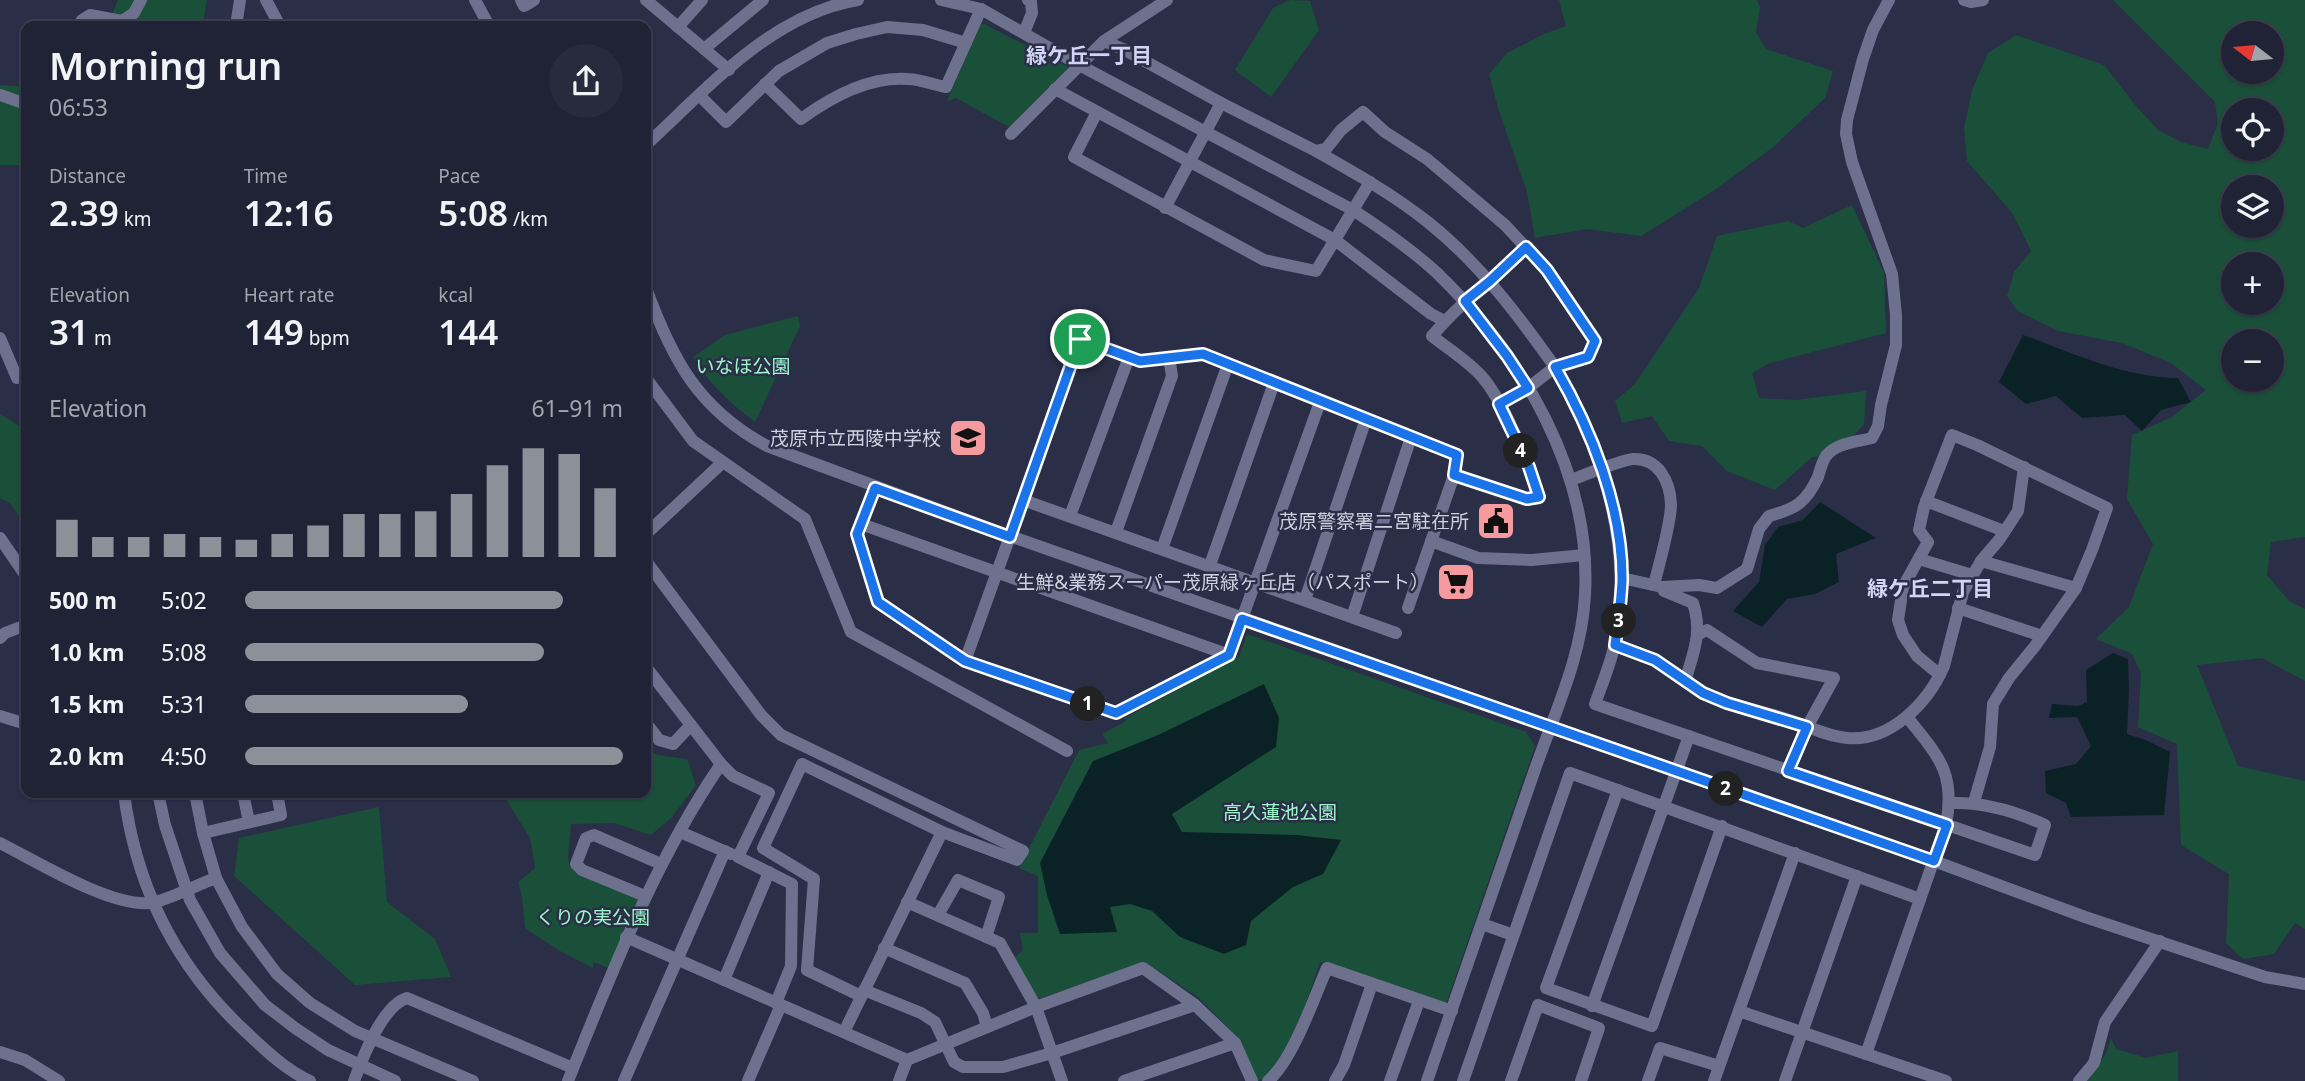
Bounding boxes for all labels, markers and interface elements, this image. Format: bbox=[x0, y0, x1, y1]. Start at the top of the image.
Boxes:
north arrow bbox=[2221, 21, 2284, 84]
map controls bbox=[2221, 21, 2284, 392]
text: Morning run bbox=[49, 39, 282, 91]
district label: 緑ケ丘一丁目 bbox=[1026, 41, 1152, 69]
button: share bbox=[549, 44, 623, 118]
text: 06:53 bbox=[49, 91, 108, 123]
button: locate bbox=[2221, 98, 2284, 161]
text: Distance bbox=[49, 163, 126, 189]
text: Time bbox=[244, 163, 288, 189]
text: Pace bbox=[438, 163, 480, 189]
button: layers bbox=[2221, 175, 2284, 238]
text: 2.39 bbox=[49, 189, 119, 236]
text: 12:16 bbox=[244, 189, 333, 236]
text: 5:08 bbox=[438, 189, 508, 236]
text: km bbox=[119, 206, 152, 232]
text: /km bbox=[508, 206, 548, 232]
button: + bbox=[2221, 252, 2284, 315]
text: Elevation bbox=[49, 282, 130, 308]
text: Heart rate bbox=[244, 282, 334, 308]
text: kcal bbox=[438, 282, 473, 308]
text: 31 bbox=[49, 308, 89, 355]
text: 149 bbox=[244, 308, 304, 355]
text: 144 bbox=[438, 308, 498, 355]
pin bbox=[1050, 309, 1110, 369]
icon: arrive bbox=[1061, 320, 1099, 358]
text: m bbox=[89, 325, 112, 351]
text: bpm bbox=[304, 325, 350, 351]
button: − bbox=[2221, 329, 2284, 392]
park label: いなほ公園 bbox=[695, 353, 791, 379]
text: Elevation bbox=[49, 392, 147, 424]
text: 61–91 m bbox=[531, 392, 623, 424]
school or university icon: 茂原市立西陵中学校 bbox=[947, 417, 989, 459]
place label: 茂原市立西陵中学校 bbox=[770, 425, 941, 451]
pin: 4 bbox=[1504, 434, 1538, 468]
text: 4 bbox=[1515, 437, 1526, 463]
public building icon: 茂原警察署二宮駐在所 bbox=[1475, 500, 1517, 542]
place label: 茂原警察署二宮駐在所 bbox=[1279, 508, 1469, 534]
supermarket icon: 生鮮&業務スーパー茂原緑ヶ丘店（パスポート） bbox=[1435, 561, 1477, 603]
place label: 生鮮&業務スーパー茂原緑ヶ丘店（パスポート） bbox=[1016, 569, 1429, 595]
district label: 緑ケ丘二丁目 bbox=[1867, 574, 1993, 602]
text: 500 m bbox=[49, 584, 117, 616]
text: 5:02 bbox=[161, 584, 207, 616]
pin: 3 bbox=[1602, 604, 1636, 638]
text: 3 bbox=[1613, 607, 1624, 633]
text: 1.0 km bbox=[49, 636, 124, 668]
text: 5:08 bbox=[161, 636, 207, 668]
pin: 1 bbox=[1070, 686, 1106, 722]
text: 1.5 km bbox=[49, 688, 124, 720]
text: 5:31 bbox=[161, 688, 207, 720]
text: 1 bbox=[1082, 690, 1093, 716]
text: 2.0 km bbox=[49, 740, 124, 772]
text: 4:50 bbox=[161, 740, 207, 772]
pin: 2 bbox=[1708, 772, 1744, 806]
text: 2 bbox=[1720, 775, 1731, 801]
park label: 高久蓮池公園 bbox=[1223, 799, 1337, 825]
park label: くりの実公園 bbox=[536, 904, 650, 930]

